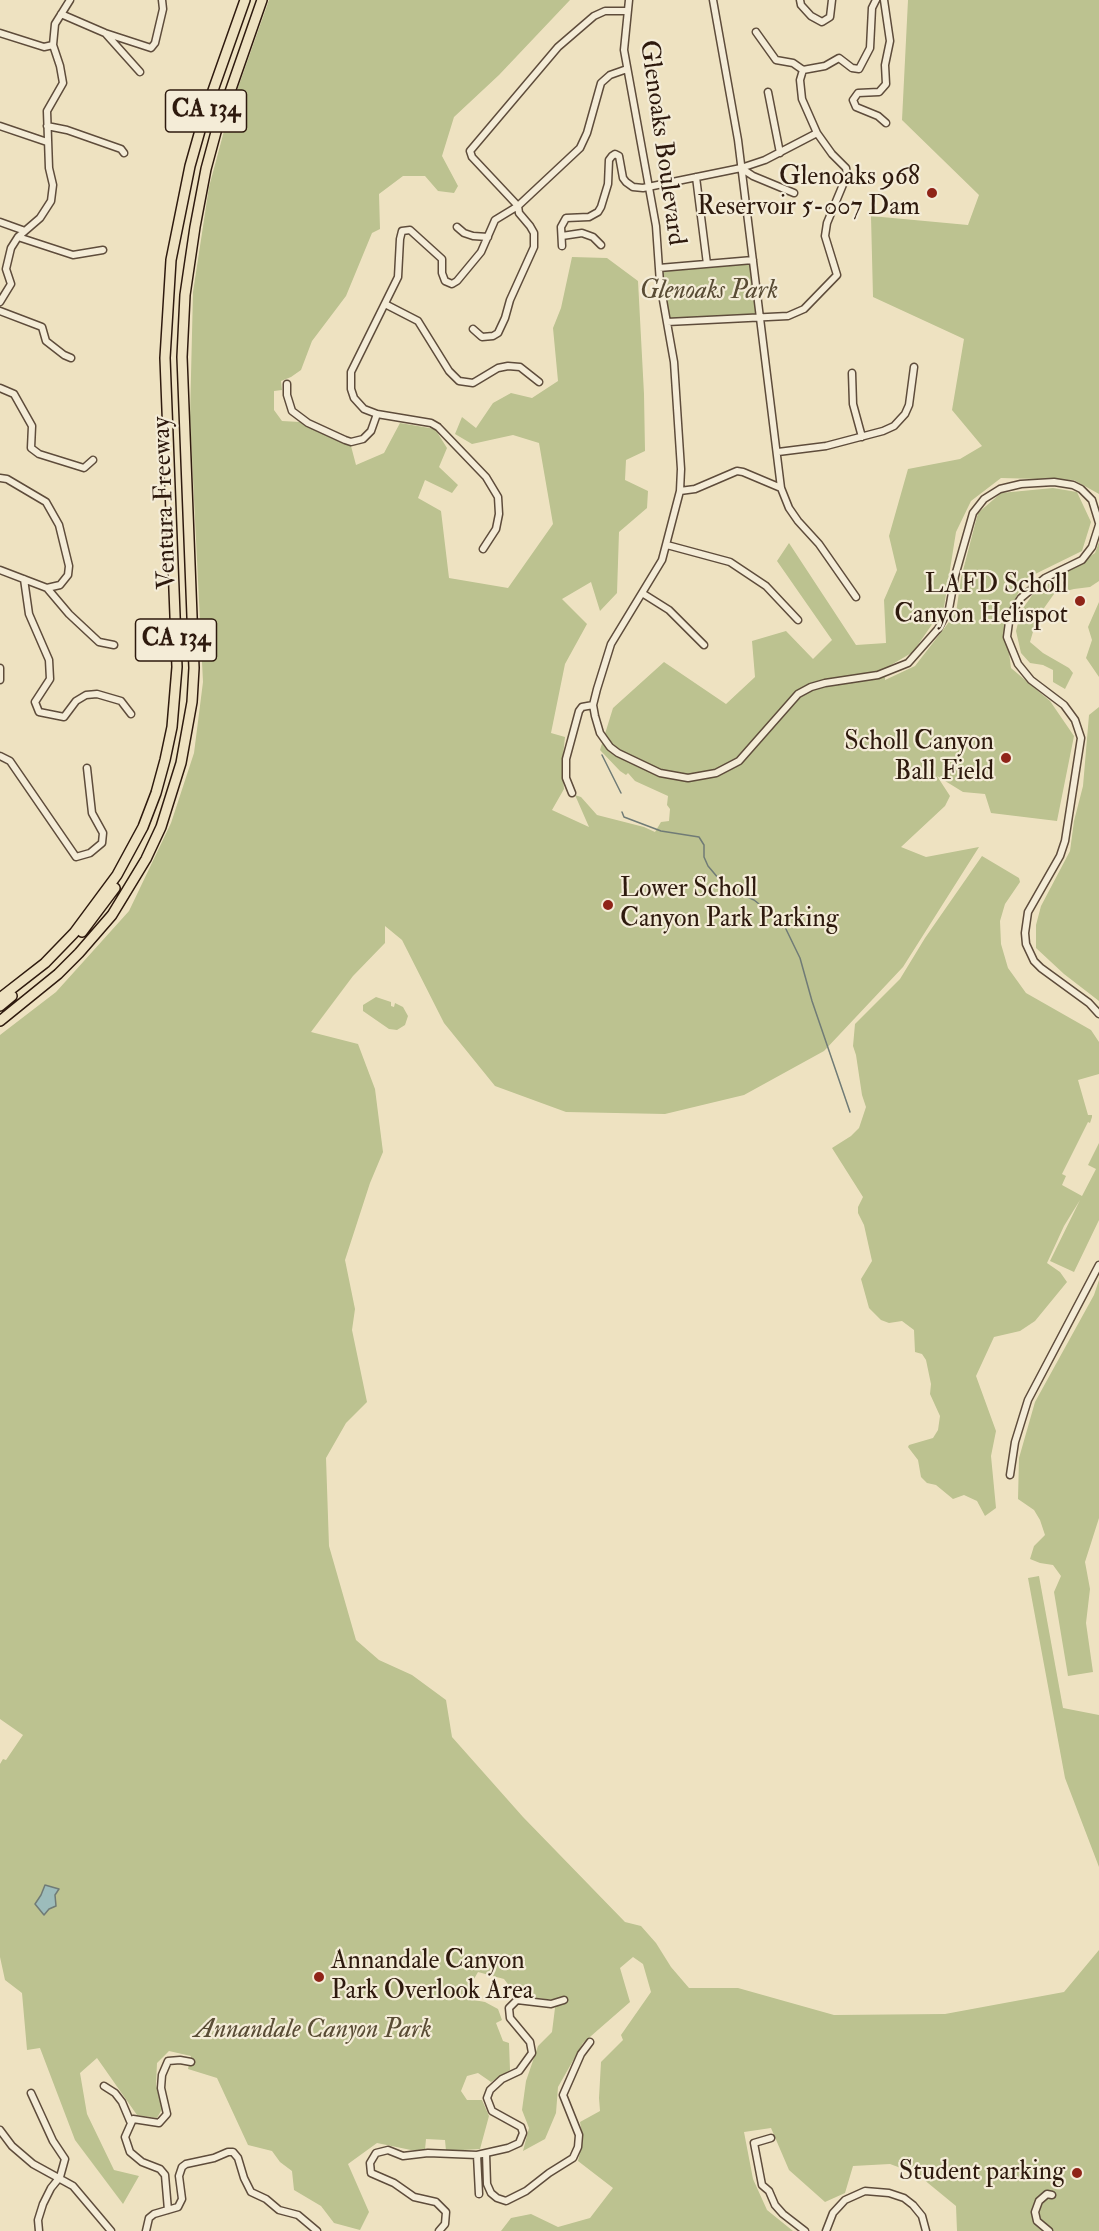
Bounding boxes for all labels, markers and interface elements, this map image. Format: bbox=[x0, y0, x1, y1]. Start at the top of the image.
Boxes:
street label: Glenoaks Boulevard bbox=[631, 38, 691, 248]
road number: CA 134 bbox=[166, 90, 246, 132]
place label: Glenoaks 968 Reservoir 5-007 Dam bbox=[697, 162, 920, 224]
marker: Glenoaks 968 Reservoir 5-007 Dam bbox=[925, 186, 939, 200]
park label: Glenoaks Park bbox=[640, 276, 778, 308]
street label: Ventura Freeway bbox=[147, 416, 185, 590]
place label: LAFD Scholl Canyon Helispot bbox=[894, 570, 1068, 632]
marker: LAFD Scholl Canyon Helispot bbox=[1073, 594, 1087, 608]
road number: CA 134 bbox=[136, 619, 216, 661]
place label: Scholl Canyon Ball Field bbox=[844, 727, 994, 788]
marker: Scholl Canyon Ball Field bbox=[999, 751, 1013, 765]
place label: Lower Scholl Canyon Park Parking bbox=[620, 874, 839, 936]
marker: Lower Scholl Canyon Park Parking bbox=[601, 898, 615, 912]
place label: Annandale Canyon Park Overlook Area bbox=[331, 1946, 533, 2008]
marker: Annandale Canyon Park Overlook Area bbox=[312, 1970, 326, 1984]
park label: Annandale Canyon Park bbox=[194, 2015, 432, 2047]
place label: Student parking bbox=[899, 2157, 1065, 2189]
marker: Student parking bbox=[1070, 2166, 1084, 2180]

